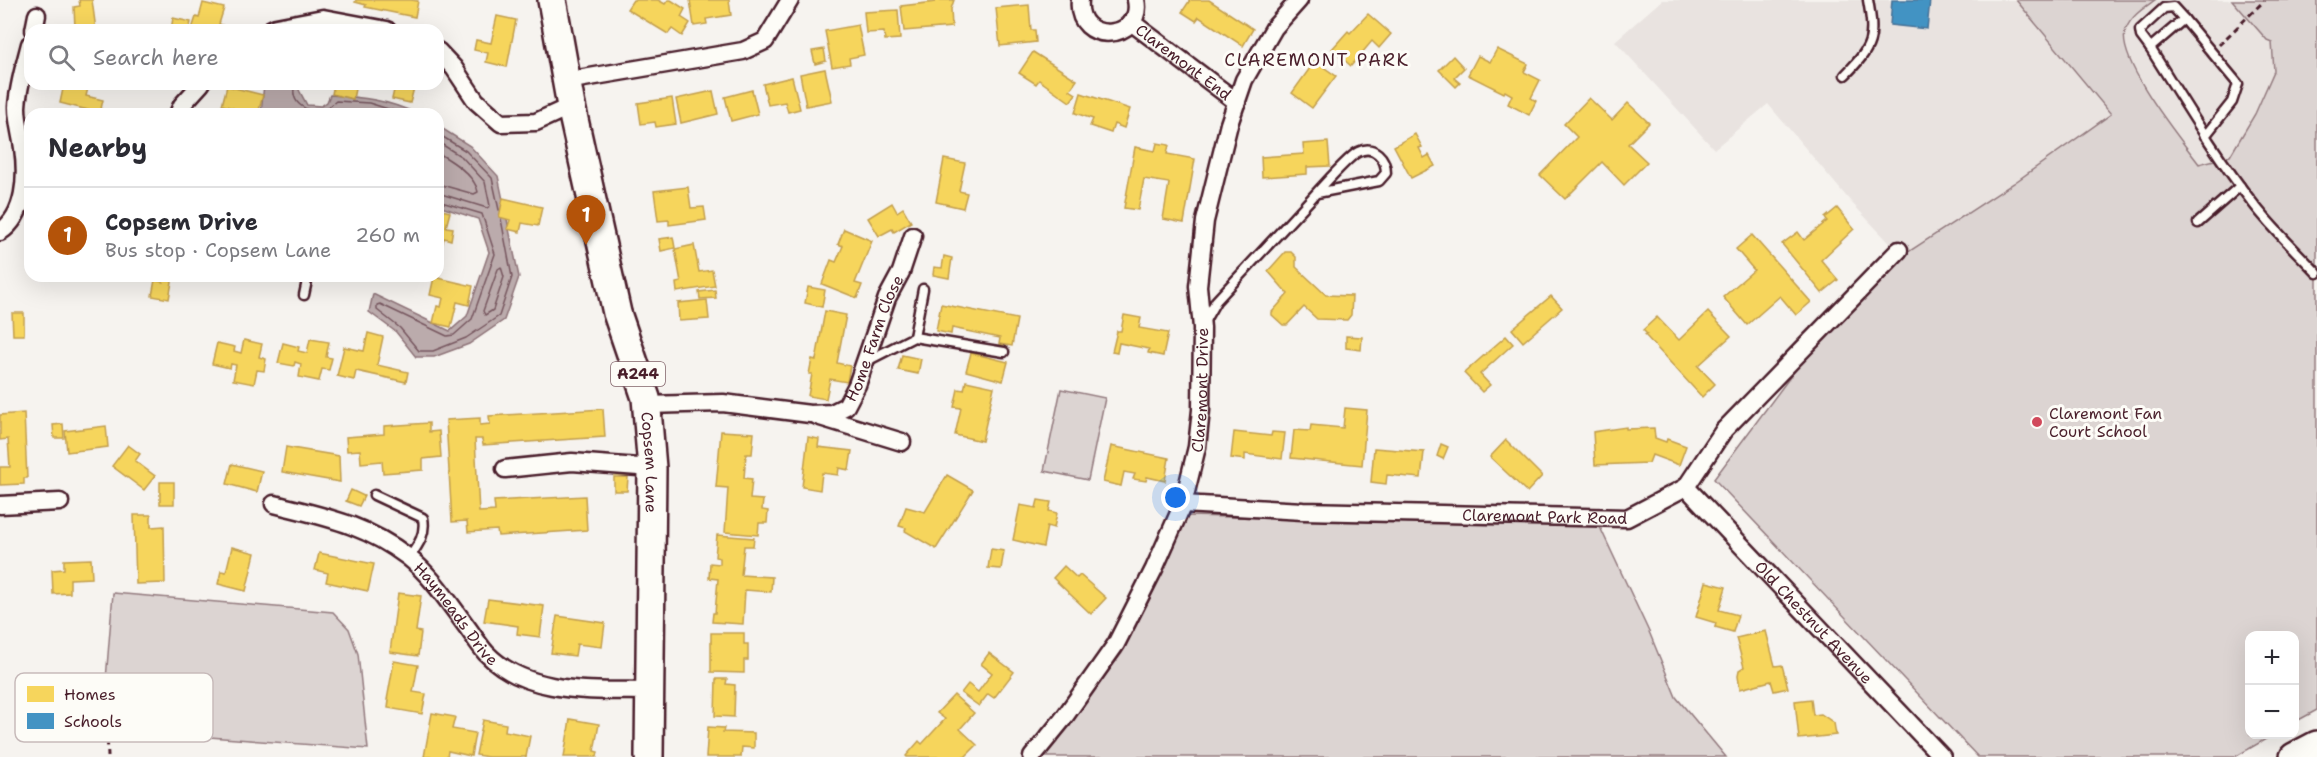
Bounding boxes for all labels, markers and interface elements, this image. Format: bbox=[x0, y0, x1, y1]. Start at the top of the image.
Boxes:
street label: Claremont End bbox=[1131, 19, 1236, 105]
search box bbox=[24, 24, 444, 90]
icon: search bbox=[45, 41, 78, 74]
text: Search here bbox=[93, 43, 219, 72]
district label: CLAREMONT PARK bbox=[1224, 48, 1410, 72]
text: Nearby bbox=[48, 130, 147, 165]
pin: 1 bbox=[566, 196, 606, 245]
text: Copsem Drive bbox=[105, 208, 258, 237]
text: 1 bbox=[63, 222, 72, 248]
text: 260 m bbox=[355, 222, 420, 248]
text: Bus stop · Copsem Lane bbox=[105, 237, 331, 263]
street label: Home Farm Close bbox=[840, 271, 909, 405]
street label: Claremont Drive bbox=[1186, 328, 1213, 455]
road number: A244 bbox=[611, 362, 665, 386]
place label: Claremont Fan Court School bbox=[2049, 403, 2162, 442]
street label: Copsem Lane bbox=[636, 411, 662, 513]
marker: Claremont Fan Court School bbox=[2030, 415, 2044, 429]
your location bbox=[1161, 483, 1190, 512]
street label: Claremont Park Road bbox=[1462, 504, 1628, 529]
street label: Old Chestnut Avenue bbox=[1750, 556, 1877, 688]
street label: Haymeads Drive bbox=[409, 558, 502, 670]
map controls bbox=[2245, 631, 2299, 739]
button: + bbox=[2245, 631, 2299, 685]
legend bbox=[15, 673, 213, 742]
text: Homes bbox=[64, 684, 116, 705]
button: − bbox=[2245, 685, 2299, 739]
text: Schools bbox=[64, 711, 122, 732]

